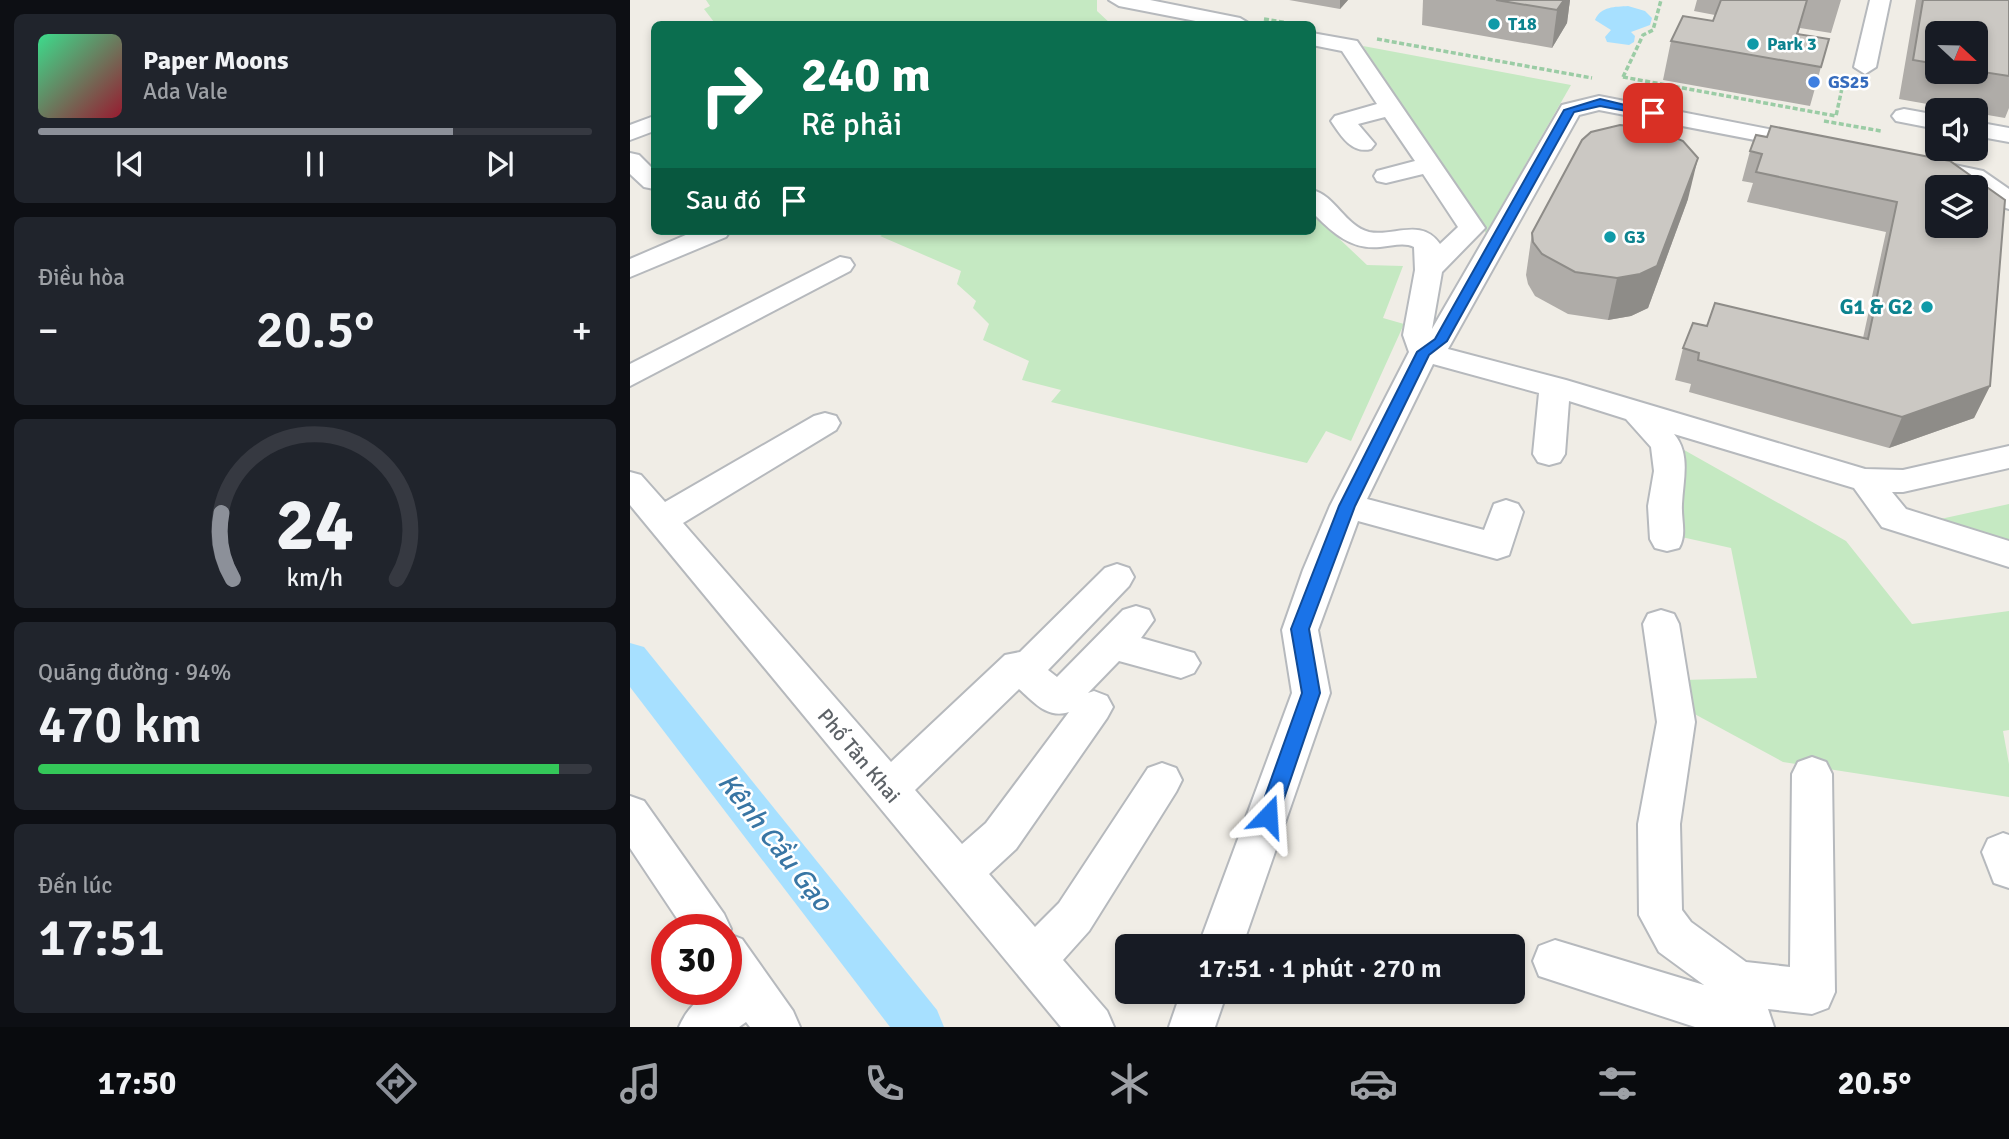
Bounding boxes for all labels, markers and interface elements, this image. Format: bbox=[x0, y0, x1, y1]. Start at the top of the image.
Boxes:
place label: T18 bbox=[1508, 13, 1537, 35]
marker: T18 bbox=[1486, 16, 1502, 32]
north arrow bbox=[1925, 21, 1988, 84]
map controls bbox=[1925, 21, 1988, 238]
place label: Park 3 bbox=[1767, 33, 1817, 55]
marker: Park 3 bbox=[1745, 36, 1761, 52]
text: Paper Moons bbox=[143, 45, 289, 77]
text: 240 m bbox=[801, 45, 931, 105]
icon: right bbox=[686, 49, 777, 140]
place label: GS25 bbox=[1828, 71, 1869, 93]
marker: GS25 bbox=[1806, 74, 1822, 90]
text: Ada Vale bbox=[143, 77, 228, 106]
pin bbox=[1623, 83, 1683, 143]
icon: arrive bbox=[1634, 94, 1672, 132]
button: sound bbox=[1925, 98, 1988, 161]
text: Rẽ phải bbox=[801, 105, 902, 144]
icon: previous bbox=[111, 145, 149, 183]
icon: pause bbox=[296, 145, 334, 183]
icon: next bbox=[481, 145, 519, 183]
button: layers bbox=[1925, 175, 1988, 238]
icon: arrive bbox=[775, 182, 813, 220]
text: Sau đó bbox=[686, 185, 761, 217]
place label: G3 bbox=[1624, 226, 1646, 248]
marker: G3 bbox=[1602, 229, 1618, 245]
text: Điều hòa bbox=[38, 263, 125, 292]
place label: G1 & G2 bbox=[1840, 294, 1913, 320]
text: 20.5° bbox=[256, 298, 374, 362]
marker: G1 & G2 bbox=[1919, 299, 1935, 315]
text: − bbox=[38, 307, 59, 354]
text: + bbox=[571, 307, 592, 354]
text: 24 bbox=[276, 482, 354, 571]
text: km/h bbox=[287, 562, 343, 593]
text: Quãng đường · 94% bbox=[38, 658, 231, 687]
text: 470 km bbox=[38, 693, 202, 757]
street label: Phố Tân Khai bbox=[812, 704, 906, 808]
water label: Kênh Cầu Gạo bbox=[711, 766, 840, 919]
position arrow bbox=[1231, 779, 1305, 853]
text: Đến lúc bbox=[38, 871, 112, 900]
text: 17:51 bbox=[38, 906, 165, 970]
speed limit sign: 30 bbox=[651, 914, 742, 1005]
text: 17:51 · 1 phút · 270 m bbox=[1198, 953, 1442, 985]
icon: directions bbox=[372, 1059, 421, 1108]
icon: music bbox=[616, 1059, 665, 1108]
icon: phone bbox=[860, 1059, 909, 1108]
icon: climate bbox=[1105, 1059, 1154, 1108]
icon: car bbox=[1349, 1059, 1398, 1108]
icon: filters bbox=[1593, 1059, 1642, 1108]
text: 17:50 bbox=[98, 1064, 176, 1103]
text: 20.5° bbox=[1838, 1064, 1911, 1103]

